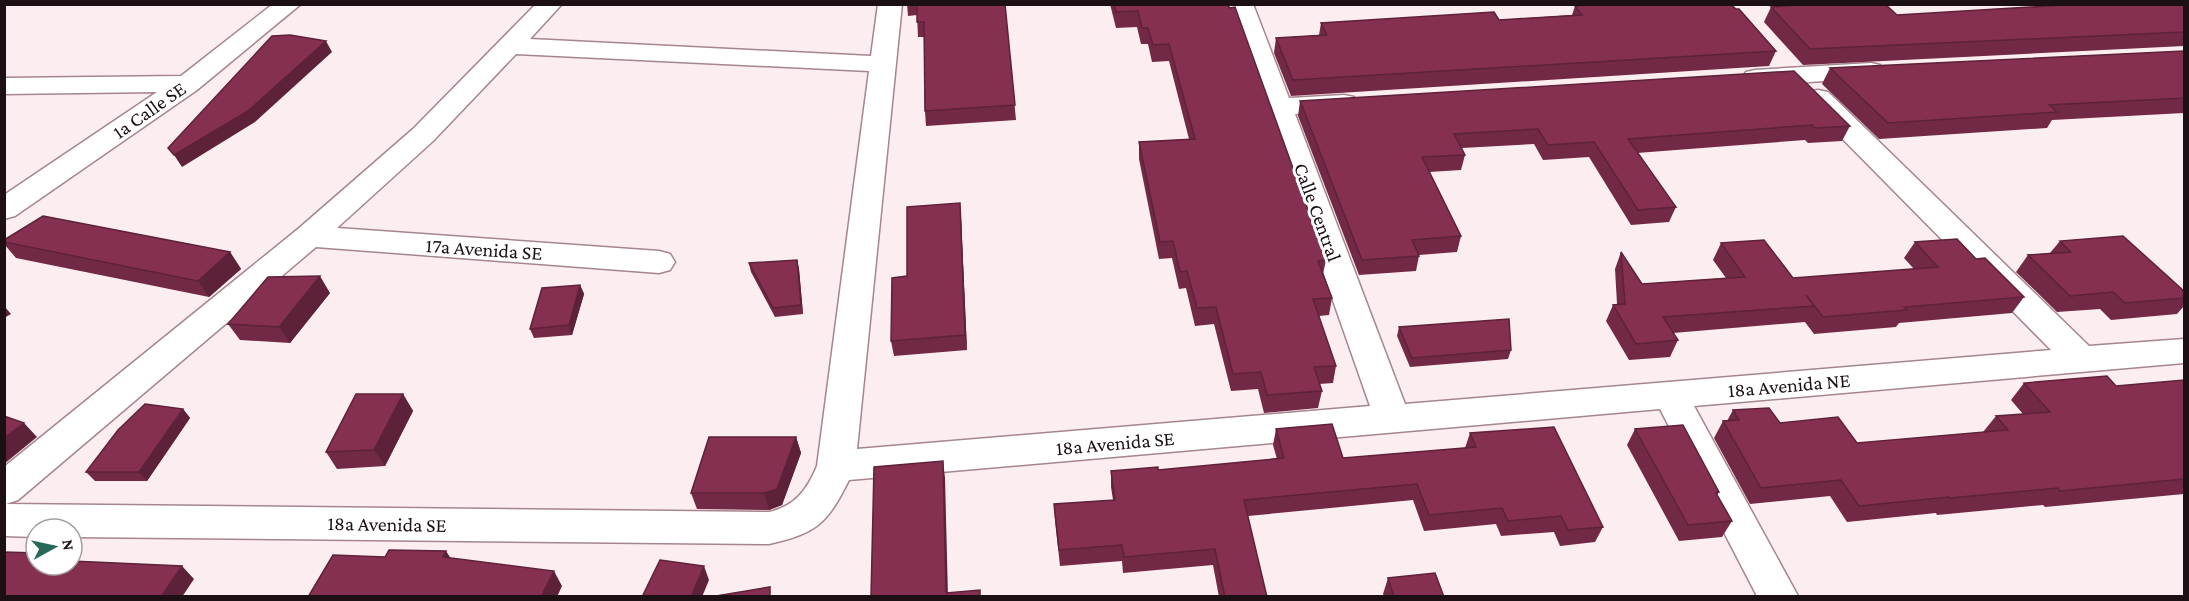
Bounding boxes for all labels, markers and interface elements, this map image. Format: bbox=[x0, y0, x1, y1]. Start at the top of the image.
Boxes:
street label: 1a Calle SE bbox=[108, 77, 190, 143]
street label: Calle Central bbox=[1290, 160, 1346, 264]
street label: 17a Avenida SE bbox=[425, 234, 543, 264]
street label: 18a Avenida NE bbox=[1727, 369, 1851, 401]
street label: 18a Avenida SE bbox=[1055, 427, 1175, 459]
street label: 18a Avenida SE bbox=[327, 512, 447, 536]
north arrow bbox=[24, 517, 84, 577]
text: N bbox=[59, 538, 78, 552]

